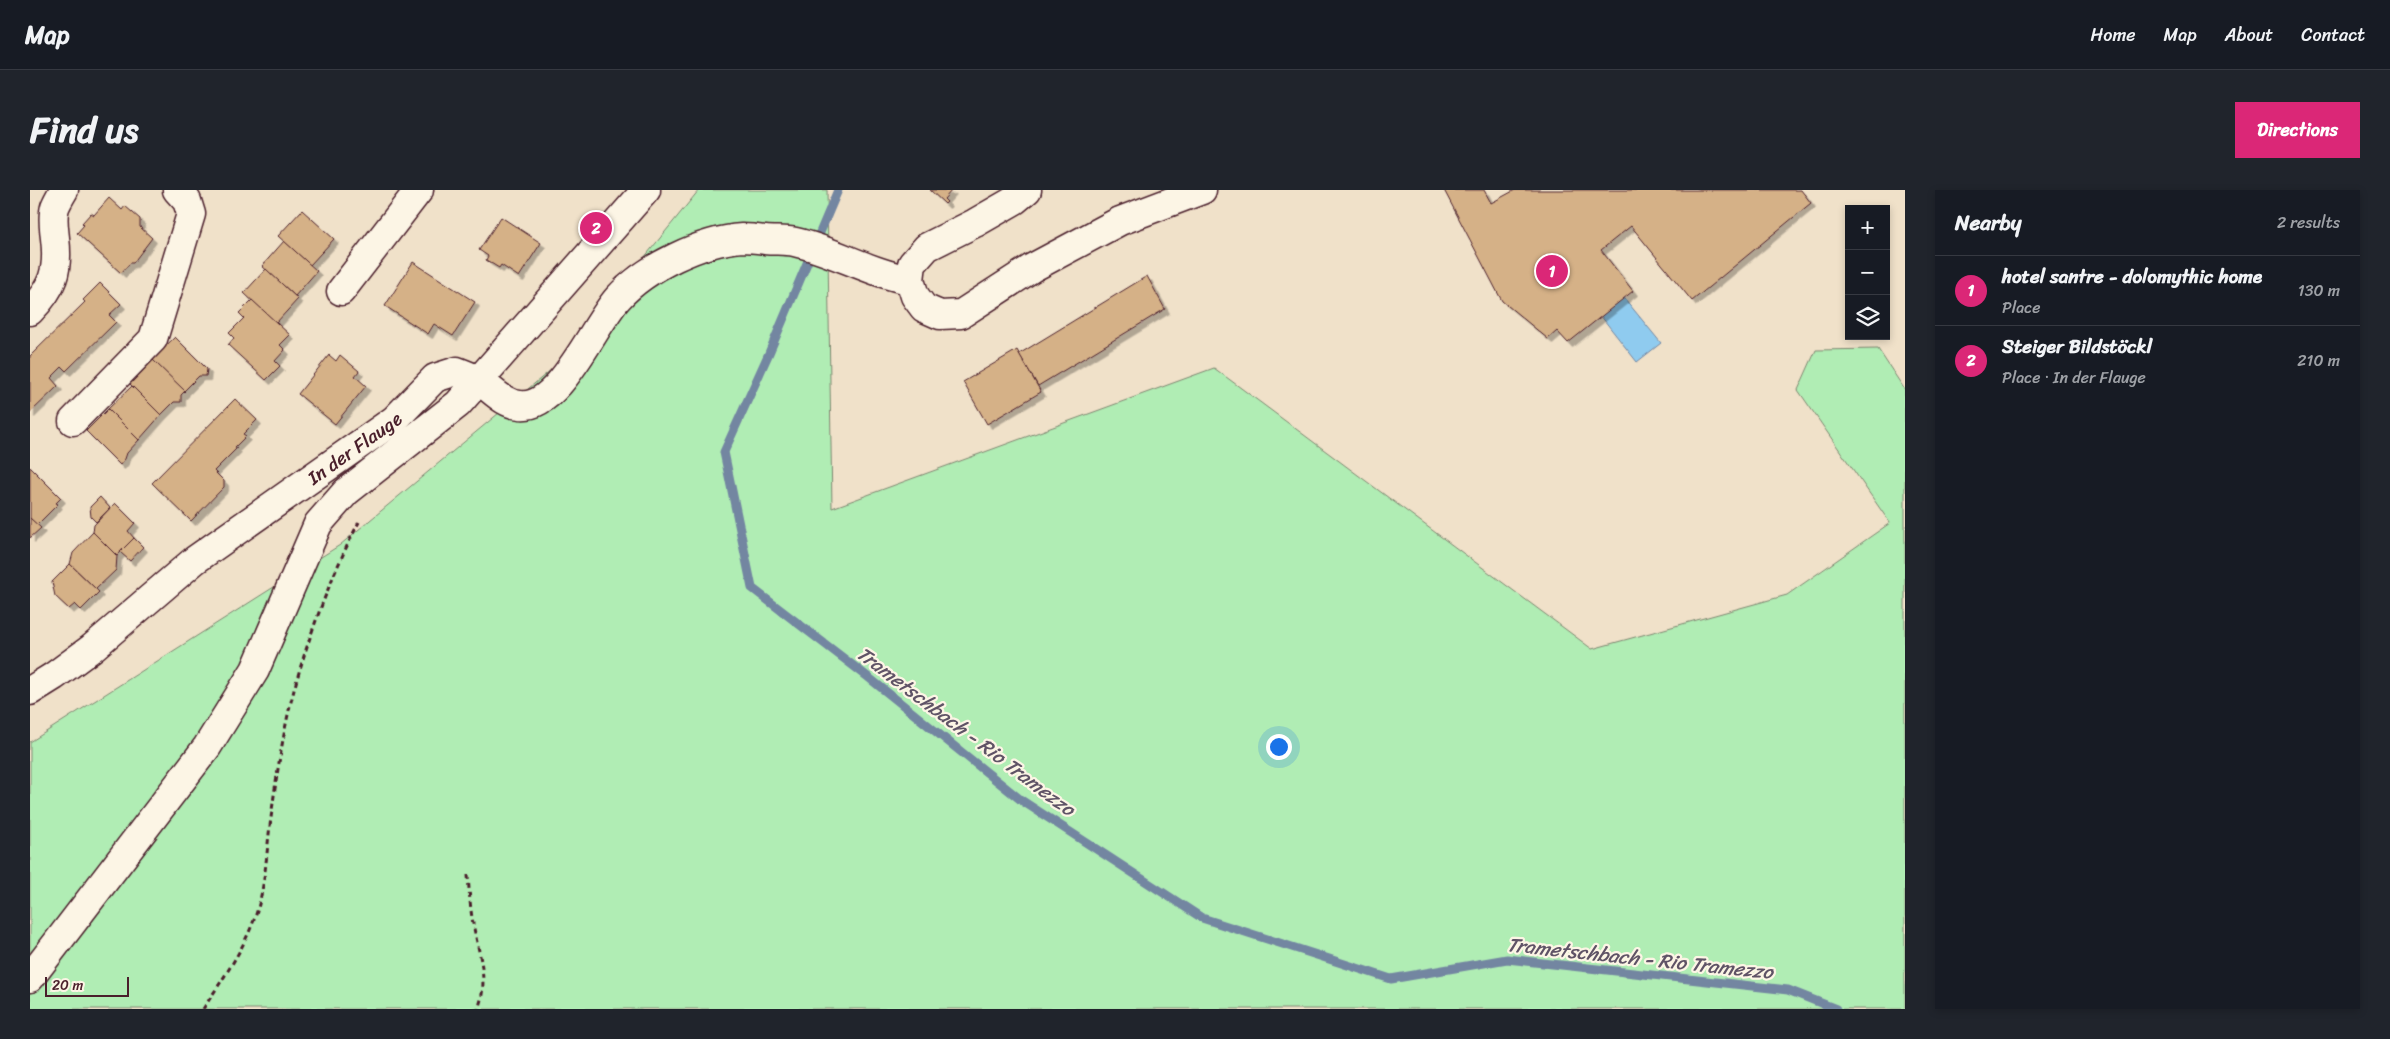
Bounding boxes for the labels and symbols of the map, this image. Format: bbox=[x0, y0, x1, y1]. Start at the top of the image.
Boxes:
pin: 2 bbox=[580, 209, 612, 247]
pin: 1 bbox=[1536, 252, 1568, 290]
street label: In der Flauge bbox=[299, 404, 411, 494]
water label: Trametschbach - Rio Tramezzo bbox=[849, 637, 1084, 827]
your location bbox=[1266, 734, 1292, 760]
water label: Trametschbach - Rio Tramezzo bbox=[1505, 927, 1776, 990]
scale bar bbox=[45, 974, 129, 997]

